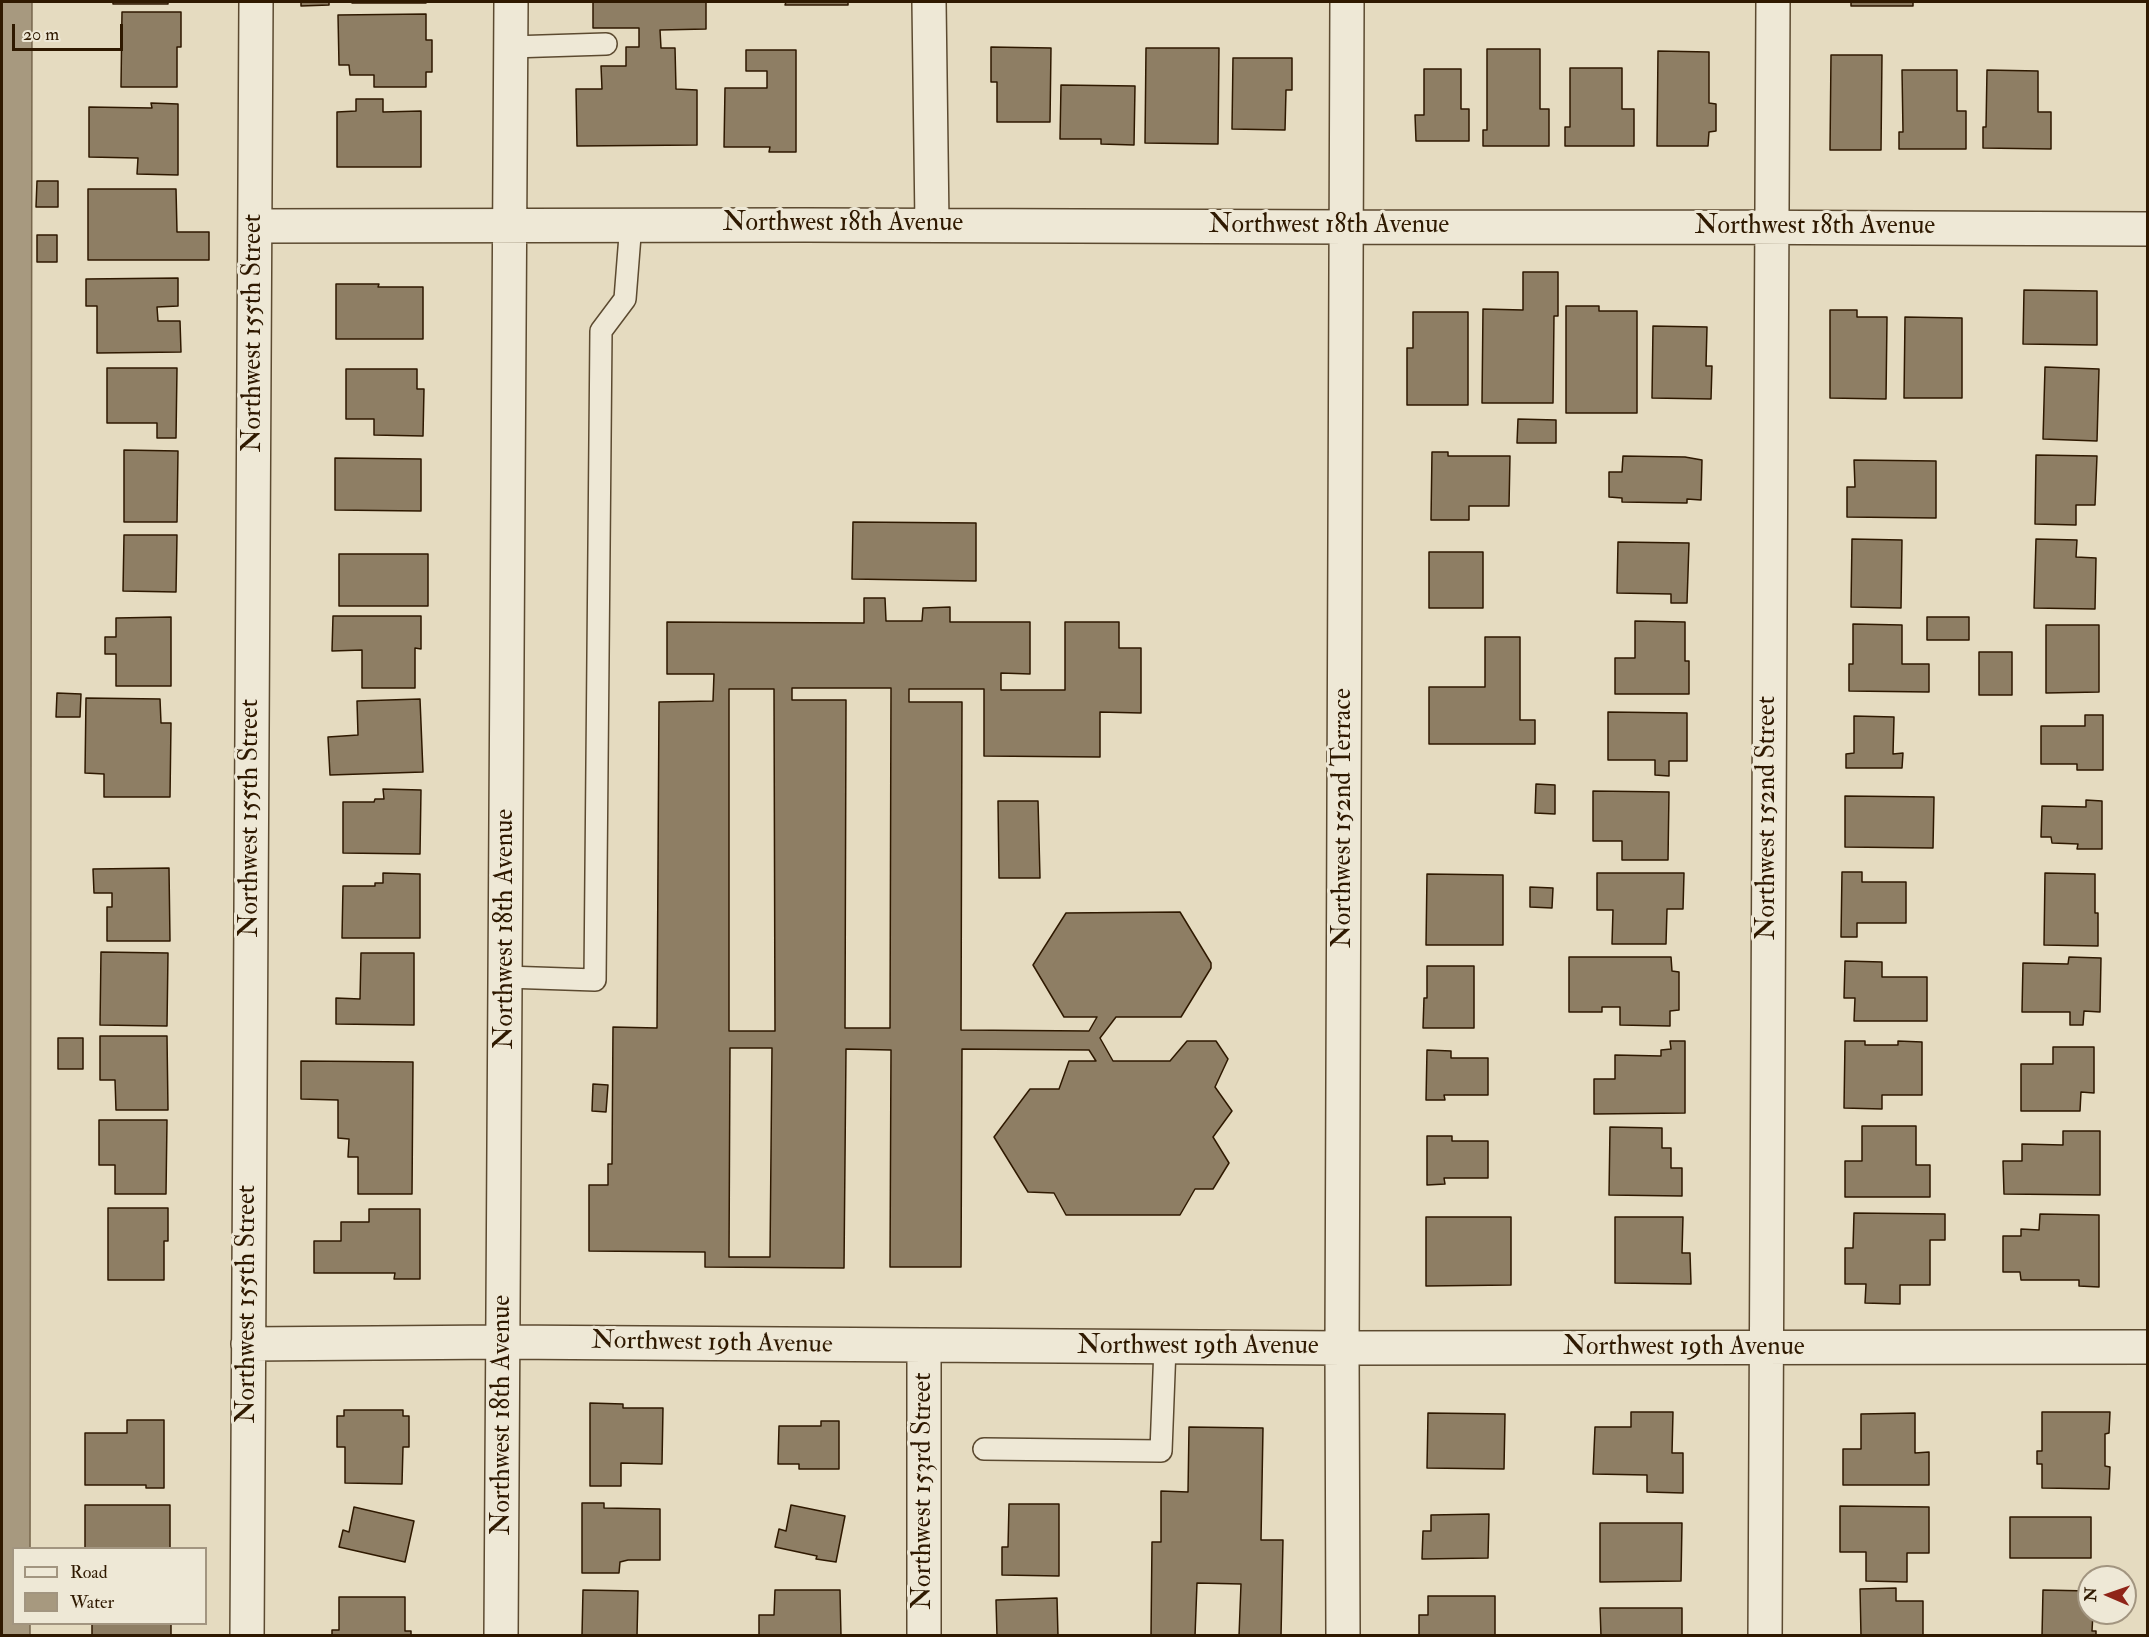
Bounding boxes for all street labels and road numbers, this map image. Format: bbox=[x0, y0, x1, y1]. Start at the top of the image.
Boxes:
street label: Northwest 18th Avenue bbox=[723, 208, 963, 240]
street label: Northwest 18th Avenue bbox=[1209, 210, 1449, 242]
street label: Northwest 18th Avenue bbox=[1695, 211, 1935, 243]
street label: Northwest 155th Street bbox=[238, 214, 270, 452]
street label: Northwest 152nd Terrace bbox=[1328, 688, 1360, 948]
street label: Northwest 152nd Street bbox=[1752, 696, 1784, 940]
street label: Northwest 155th Street bbox=[235, 699, 267, 937]
street label: Northwest 18th Avenue bbox=[490, 809, 522, 1049]
street label: Northwest 155th Street bbox=[232, 1185, 264, 1423]
street label: Northwest 18th Avenue bbox=[487, 1295, 519, 1535]
street label: Northwest 19th Avenue bbox=[591, 1326, 833, 1362]
street label: Northwest 19th Avenue bbox=[1077, 1331, 1319, 1363]
street label: Northwest 19th Avenue bbox=[1563, 1332, 1805, 1364]
street label: Northwest 153rd Street bbox=[908, 1372, 940, 1610]

